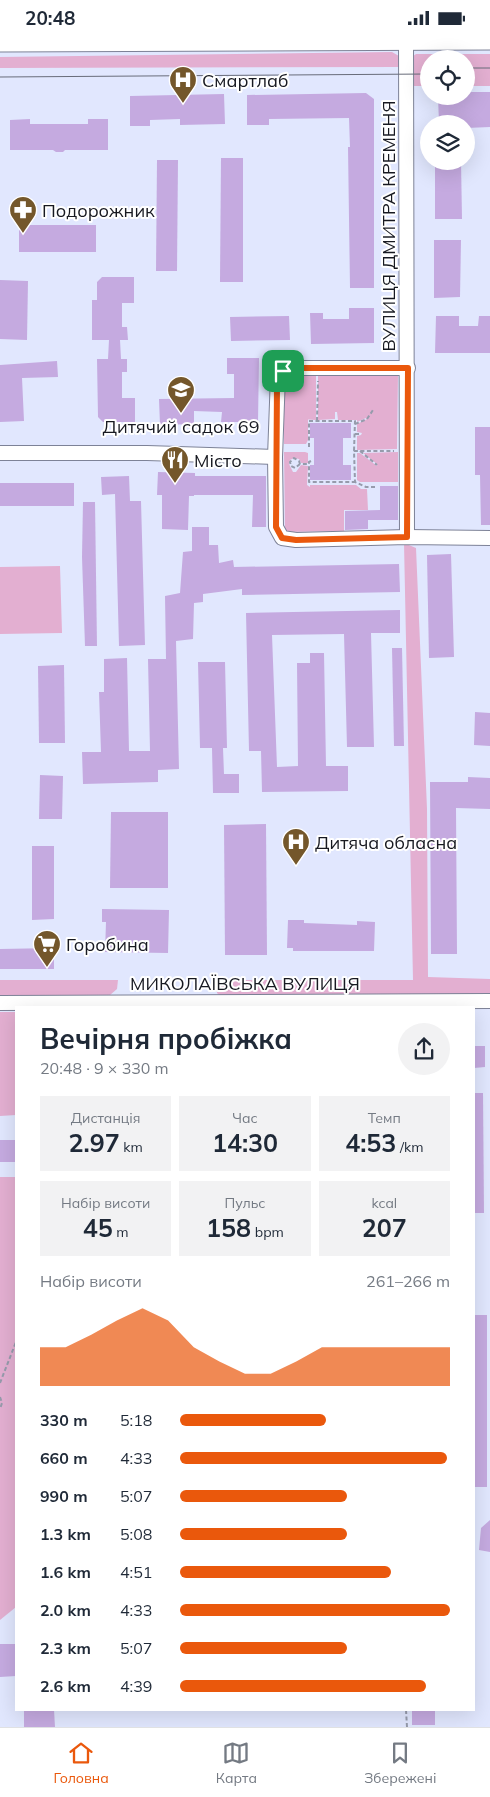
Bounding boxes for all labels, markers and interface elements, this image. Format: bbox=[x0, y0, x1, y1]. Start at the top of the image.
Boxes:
text: 20:48 bbox=[25, 6, 75, 30]
map controls bbox=[420, 50, 475, 170]
button: locate bbox=[420, 50, 475, 105]
hospital icon: Смартлаб bbox=[168, 65, 198, 104]
place label: Смартлаб bbox=[202, 69, 289, 92]
street label: ВУЛИЦЯ ДМИТРА КРЕМЕНЯ bbox=[377, 100, 400, 352]
button: layers bbox=[420, 115, 475, 170]
pharmacy icon: Подорожник bbox=[8, 195, 38, 234]
place label: Подорожник bbox=[42, 199, 155, 222]
pin bbox=[262, 350, 304, 392]
icon: arrive bbox=[269, 357, 297, 385]
school or university icon: Дитячий садок 69 bbox=[166, 375, 196, 414]
place label: Дитячий садок 69 bbox=[103, 415, 259, 438]
restaurant icon: Місто bbox=[160, 445, 190, 484]
place label: Місто bbox=[194, 449, 242, 472]
hospital icon: Дитяча обласна bbox=[281, 827, 311, 866]
place label: Дитяча обласна bbox=[315, 831, 457, 854]
supermarket icon: Горобина bbox=[32, 929, 62, 968]
place label: Горобина bbox=[66, 933, 149, 956]
street label: МИКОЛАЇВСЬКА ВУЛИЦЯ bbox=[130, 972, 360, 995]
text: Вечірня пробіжка bbox=[40, 1021, 292, 1056]
button: share bbox=[398, 1023, 450, 1075]
text: 20:48 · 9 × 330 m bbox=[40, 1058, 169, 1078]
text: Дистанція bbox=[71, 1109, 140, 1127]
text: Час bbox=[232, 1109, 258, 1127]
text: Темп bbox=[368, 1109, 401, 1127]
text: 2.97 bbox=[68, 1127, 120, 1158]
text: 14:30 bbox=[212, 1127, 278, 1158]
text: 4:53 bbox=[345, 1127, 396, 1158]
text: km bbox=[120, 1138, 143, 1156]
text: /km bbox=[396, 1138, 423, 1156]
text: Набір висоти bbox=[61, 1194, 150, 1212]
text: Пульс bbox=[225, 1194, 265, 1212]
text: kcal bbox=[372, 1194, 397, 1212]
text: 45 bbox=[83, 1212, 113, 1243]
text: 158 bbox=[206, 1212, 251, 1243]
text: 207 bbox=[362, 1212, 407, 1243]
text: m bbox=[113, 1223, 129, 1241]
text: bpm bbox=[251, 1223, 284, 1241]
text: Набір висоти bbox=[40, 1271, 142, 1291]
text: 261–266 m bbox=[366, 1271, 450, 1291]
text: 330 m bbox=[40, 1410, 88, 1430]
text: 5:18 bbox=[120, 1410, 152, 1430]
text: 660 m bbox=[40, 1448, 88, 1468]
text: 4:33 bbox=[120, 1448, 152, 1468]
text: 990 m bbox=[40, 1486, 88, 1506]
text: 5:07 bbox=[120, 1486, 152, 1506]
text: 1.3 km bbox=[40, 1524, 91, 1544]
text: 5:08 bbox=[120, 1524, 152, 1544]
text: 1.6 km bbox=[40, 1562, 91, 1582]
text: 4:51 bbox=[120, 1562, 152, 1582]
text: 2.0 km bbox=[40, 1600, 91, 1620]
text: 4:33 bbox=[120, 1600, 152, 1620]
text: 2.3 km bbox=[40, 1638, 91, 1658]
text: 5:07 bbox=[120, 1638, 152, 1658]
text: 2.6 km bbox=[40, 1676, 91, 1696]
text: 4:39 bbox=[120, 1676, 152, 1696]
tab: Головна bbox=[54, 1739, 109, 1787]
tab: Карта bbox=[216, 1739, 257, 1787]
tab: Збережені bbox=[364, 1739, 436, 1787]

